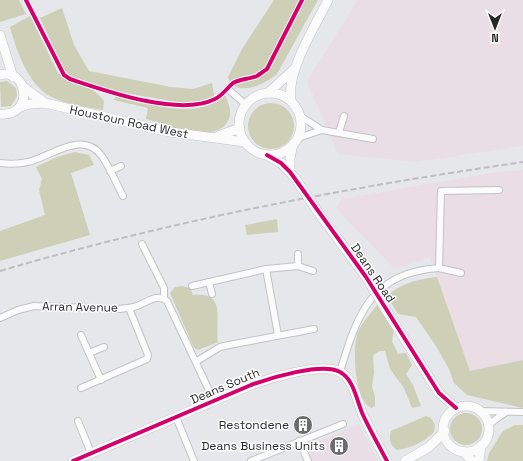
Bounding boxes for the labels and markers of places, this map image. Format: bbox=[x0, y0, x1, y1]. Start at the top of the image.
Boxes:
building icon: Restondene bbox=[292, 414, 314, 436]
place label: Restondene bbox=[219, 417, 289, 433]
building icon: Deans Business Units bbox=[328, 435, 350, 457]
place label: Deans Business Units bbox=[201, 438, 325, 454]

